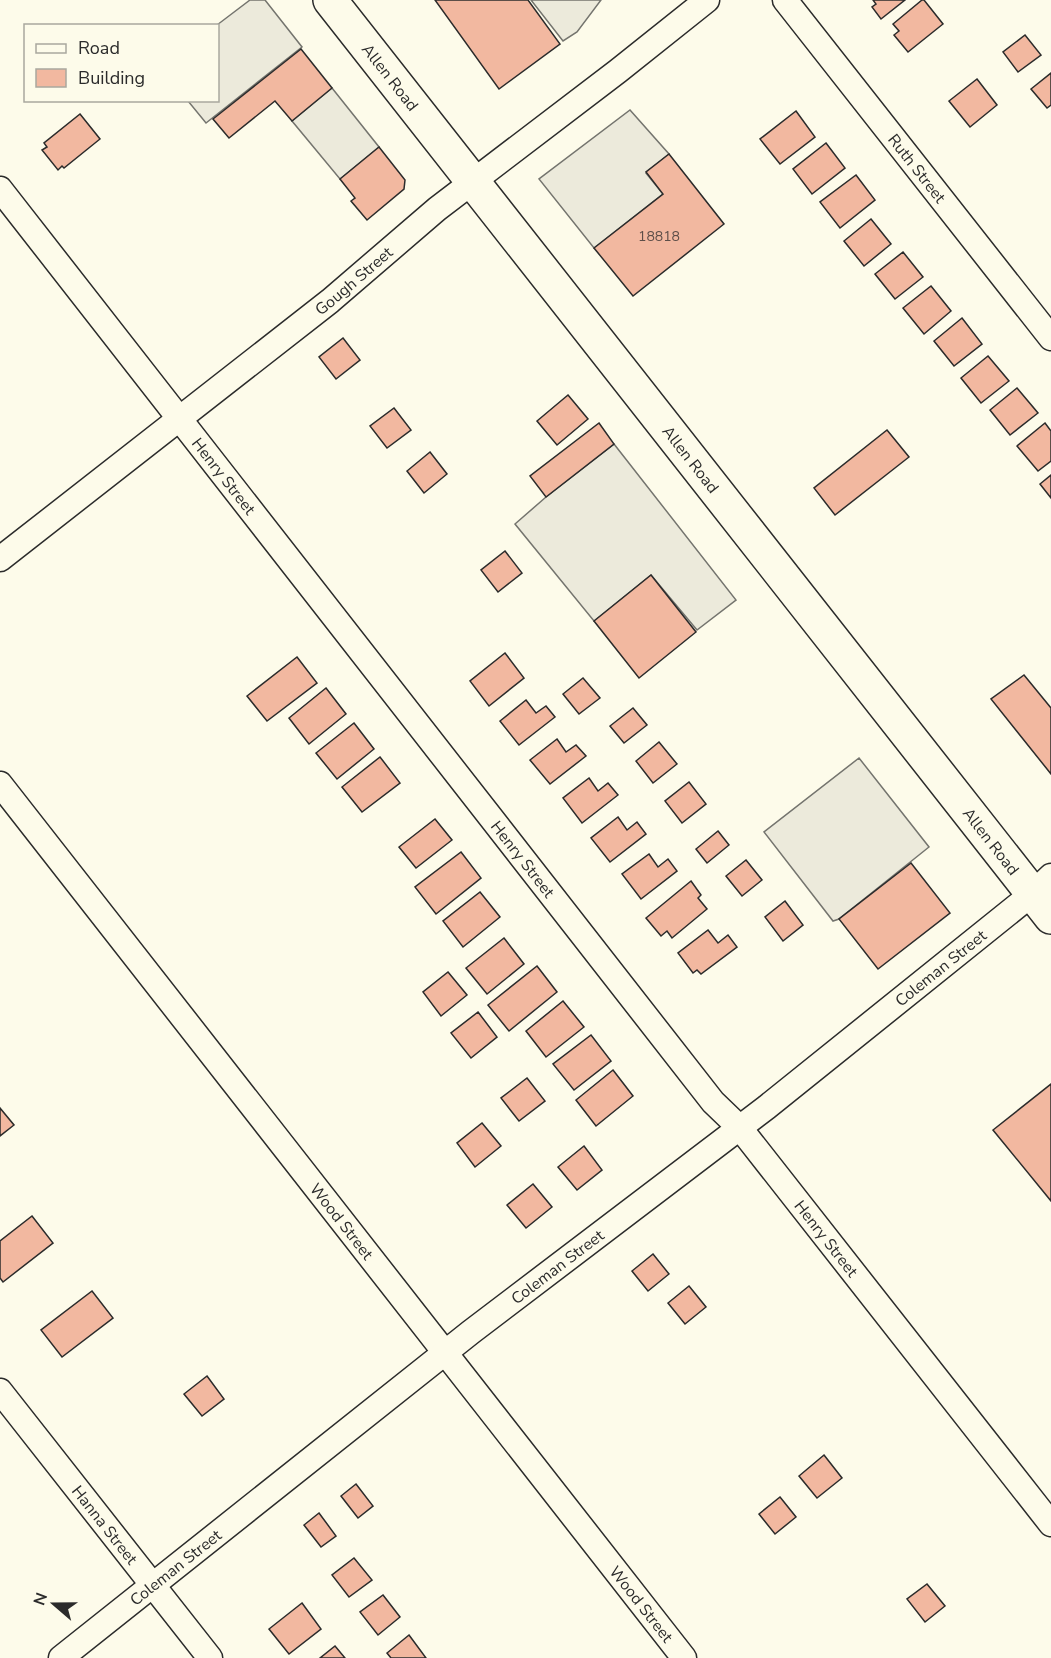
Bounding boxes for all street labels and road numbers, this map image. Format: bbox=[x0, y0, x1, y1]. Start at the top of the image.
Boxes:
street label: Allen Road bbox=[356, 39, 423, 116]
street label: Ruth Street bbox=[882, 130, 951, 208]
street label: Gough Street bbox=[311, 242, 398, 321]
street label: Allen Road bbox=[657, 421, 724, 498]
street label: Henry Street bbox=[186, 433, 260, 520]
street label: Allen Road bbox=[957, 803, 1024, 880]
street label: Henry Street bbox=[485, 816, 560, 903]
street label: Coleman Street bbox=[891, 925, 992, 1012]
street label: Wood Street bbox=[304, 1179, 378, 1265]
street label: Henry Street bbox=[789, 1196, 863, 1282]
street label: Coleman Street bbox=[507, 1225, 609, 1310]
street label: Hanna Street bbox=[66, 1481, 143, 1570]
street label: Coleman Street bbox=[125, 1524, 227, 1611]
street label: Wood Street bbox=[604, 1562, 678, 1648]

